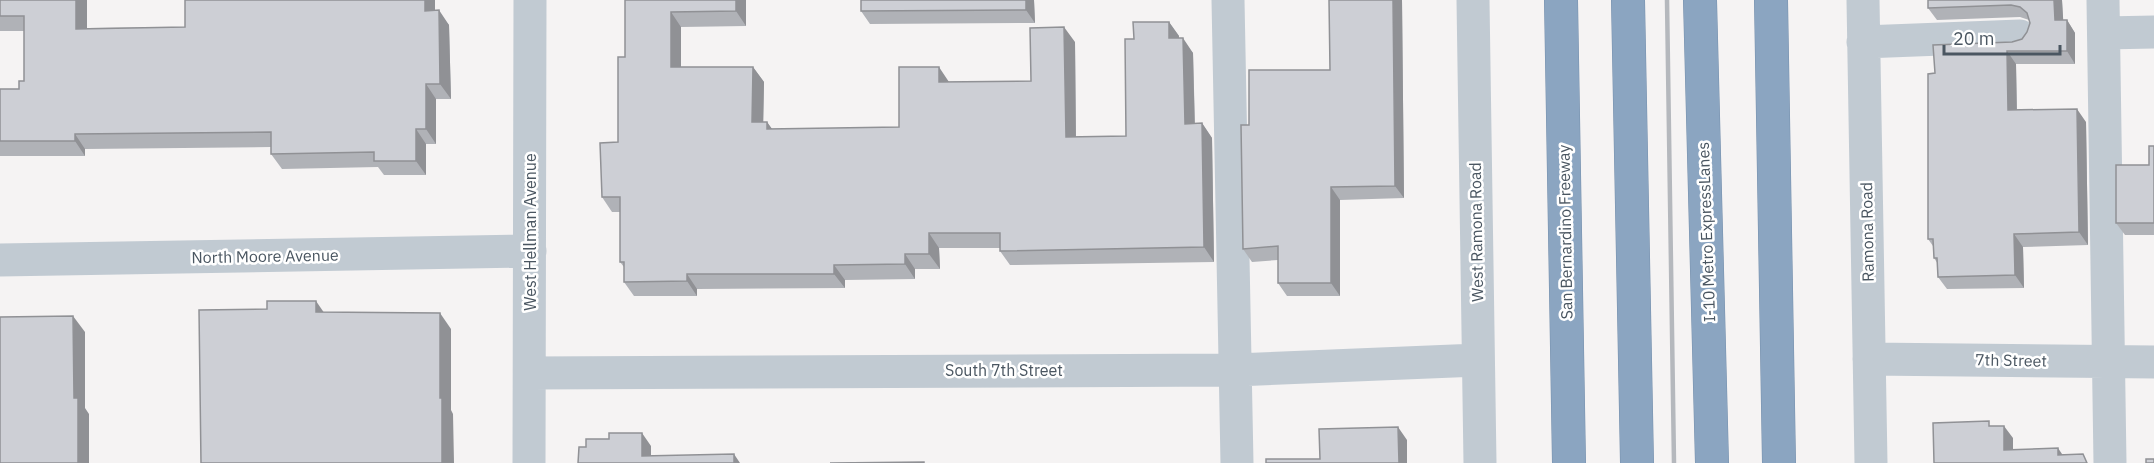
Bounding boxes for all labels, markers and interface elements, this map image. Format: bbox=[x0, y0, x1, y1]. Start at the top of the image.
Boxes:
scale bar bbox=[1944, 18, 2060, 56]
text: 20 m bbox=[1953, 27, 1995, 50]
street label: I-10 Metro ExpressLanes bbox=[1693, 142, 1719, 322]
street label: San Bernardino Freeway bbox=[1553, 144, 1577, 320]
street label: West Hellman Avenue bbox=[520, 153, 540, 311]
street label: West Ramona Road bbox=[1465, 162, 1487, 302]
street label: Ramona Road bbox=[1856, 182, 1878, 282]
street label: North Moore Avenue bbox=[191, 245, 339, 267]
street label: 7th Street bbox=[1975, 349, 2047, 371]
street label: South 7th Street bbox=[945, 360, 1063, 380]

